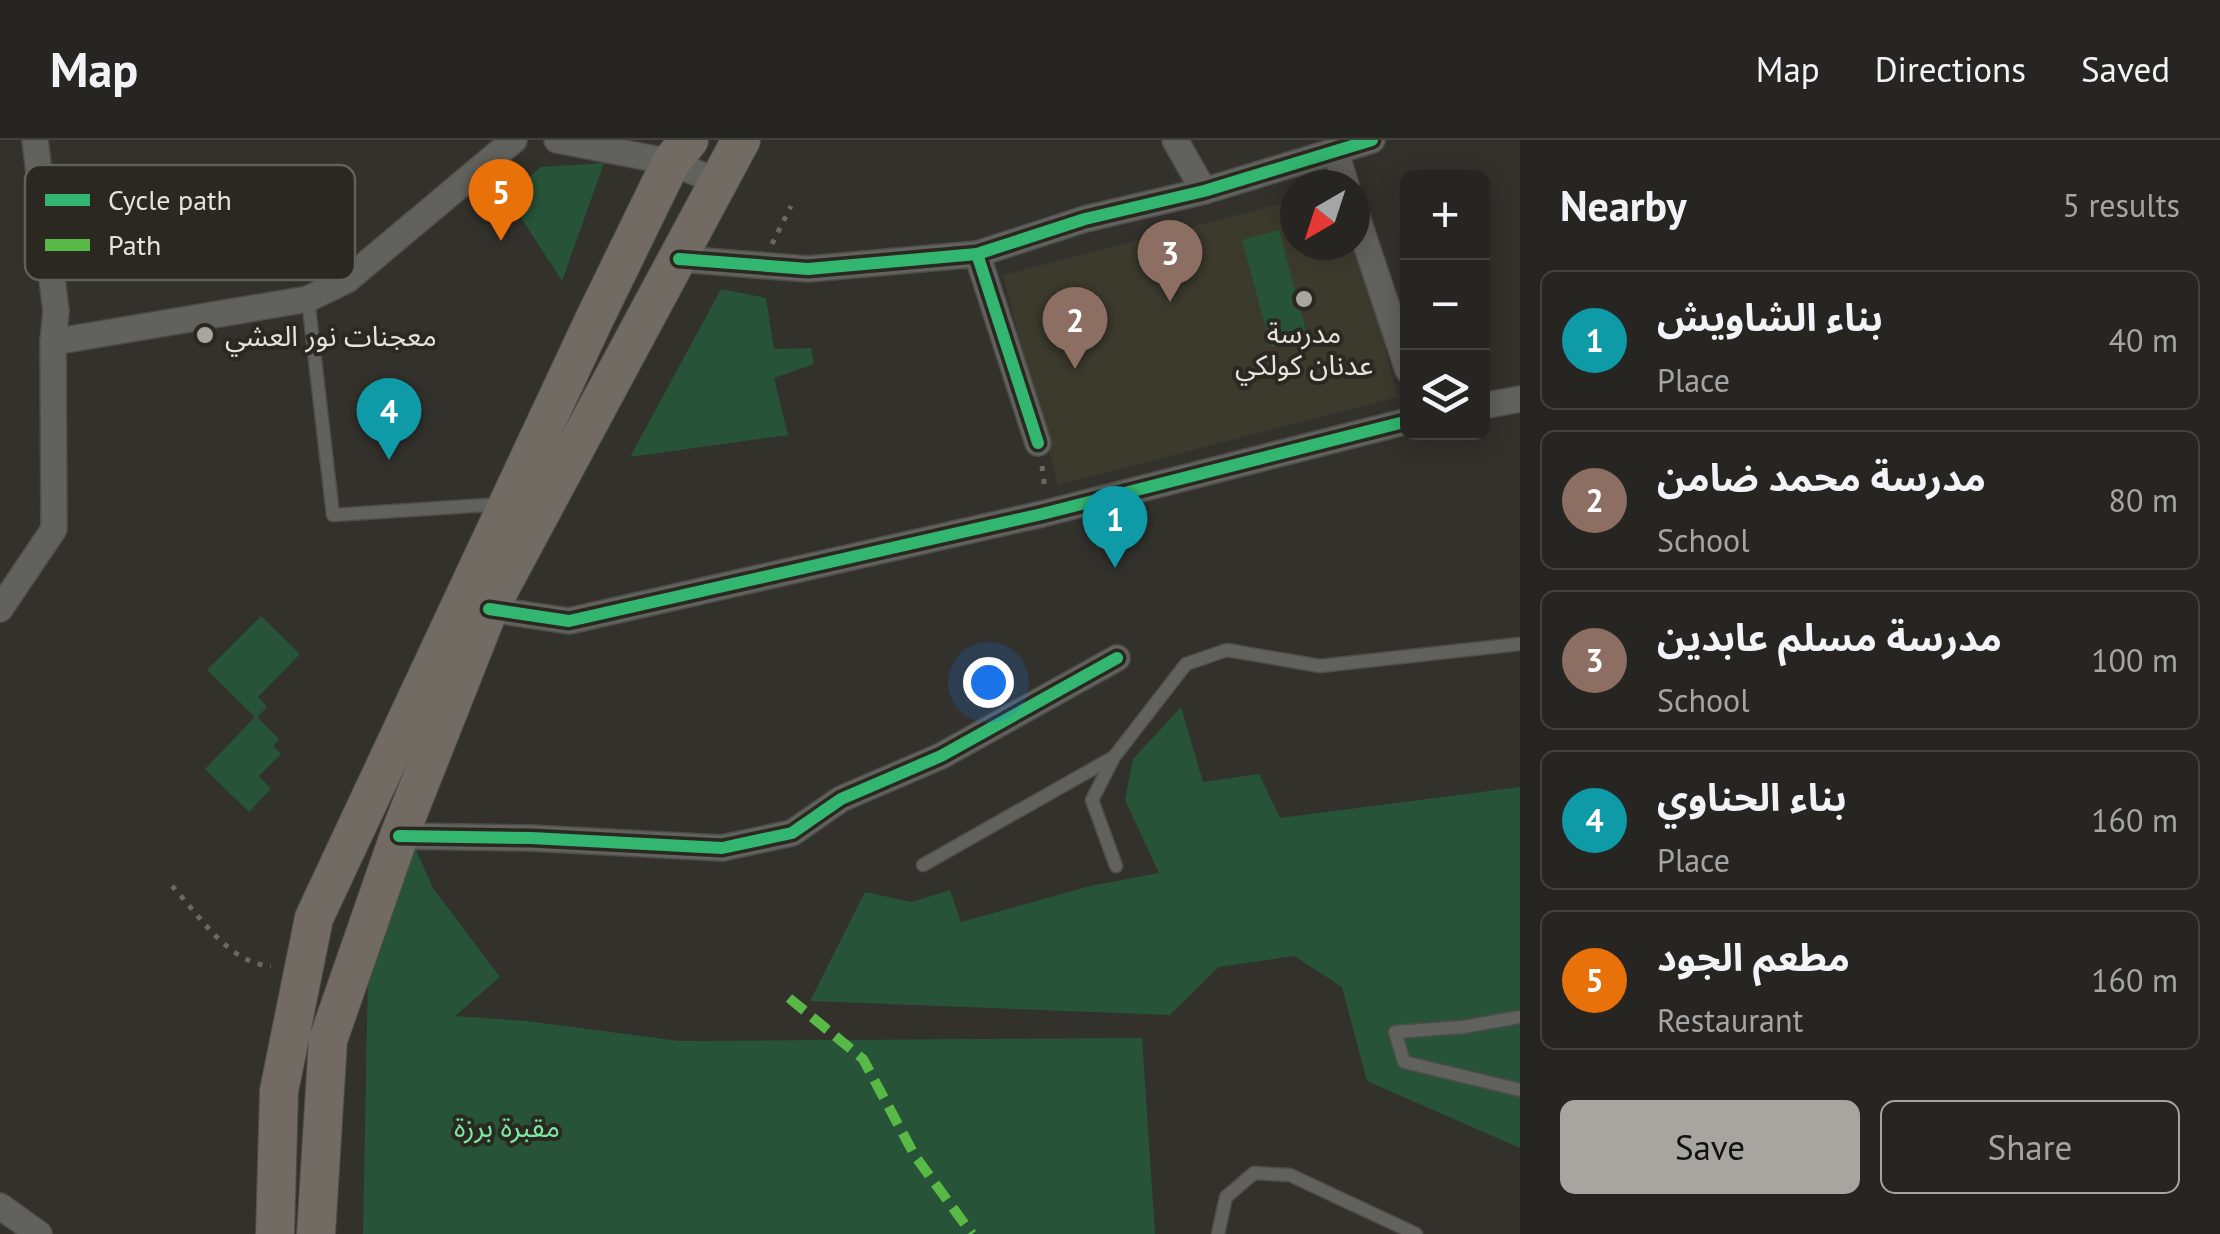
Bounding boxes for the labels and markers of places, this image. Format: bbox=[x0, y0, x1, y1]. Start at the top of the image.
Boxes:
pin: 5 bbox=[468, 158, 534, 241]
pin: 3 bbox=[1138, 220, 1202, 302]
pin: 2 bbox=[1042, 286, 1108, 369]
marker: مدرسة عدنان كولكي bbox=[1293, 288, 1315, 310]
place label: مدرسة عدنان كولكي bbox=[1235, 314, 1373, 386]
place label: معجنات نور العشي bbox=[225, 317, 437, 357]
marker: معجنات نور العشي bbox=[194, 324, 216, 346]
pin: 4 bbox=[356, 378, 422, 460]
pin: 1 bbox=[1082, 486, 1148, 568]

